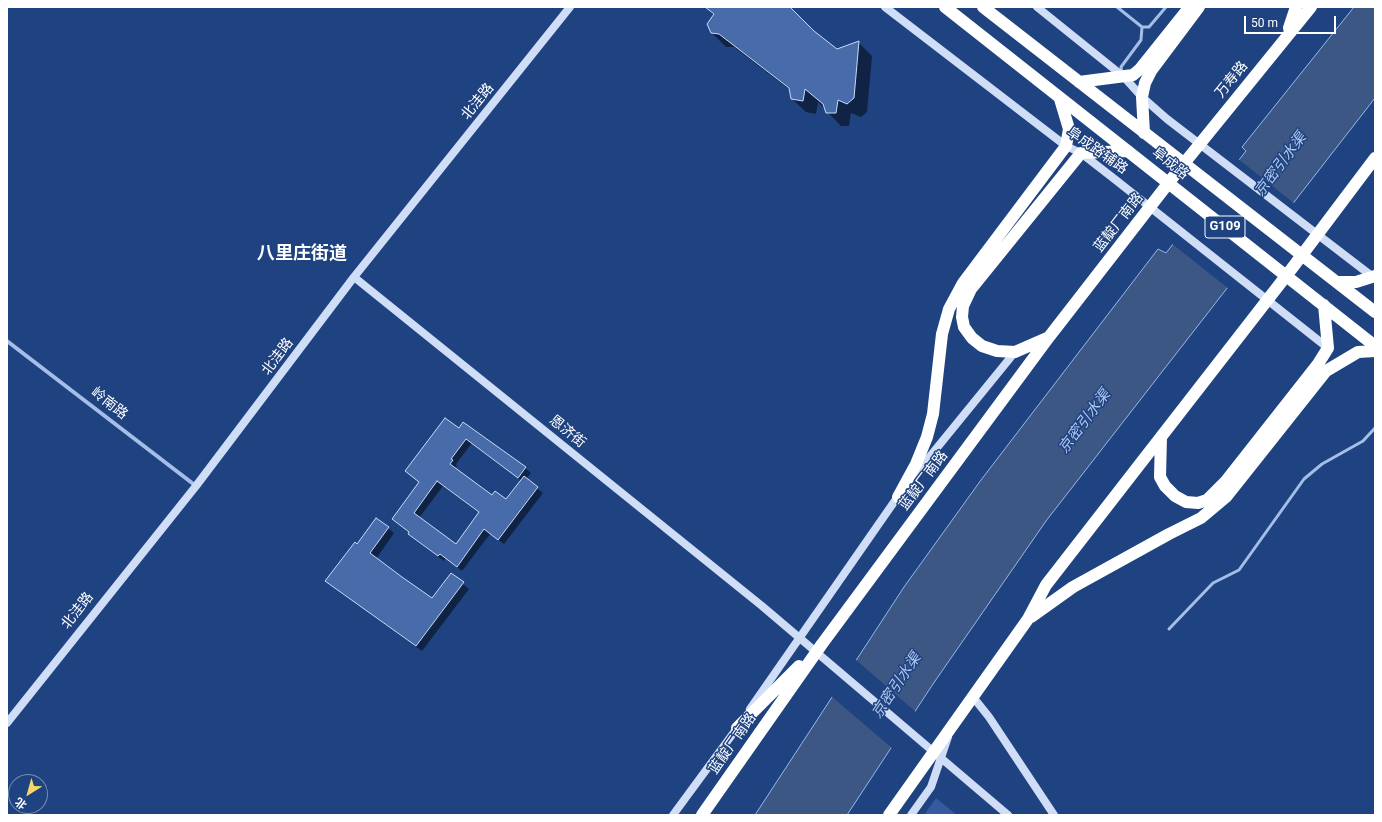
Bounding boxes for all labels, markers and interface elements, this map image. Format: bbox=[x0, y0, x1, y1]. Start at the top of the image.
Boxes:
scale bar bbox=[1246, 8, 1338, 34]
text: 50 m bbox=[1251, 16, 1278, 30]
street label: 万寿路 bbox=[1212, 58, 1252, 102]
street label: 北洼路 bbox=[458, 80, 498, 124]
street label: 阜成路辅路 bbox=[1064, 124, 1130, 178]
water label: 京密引水渠 bbox=[1251, 130, 1311, 200]
street label: 阜成路 bbox=[1148, 144, 1192, 184]
street label: 蓝靛厂南路 bbox=[1091, 190, 1147, 256]
road number: G109 bbox=[1205, 216, 1245, 238]
district label: 八里庄街道 bbox=[257, 243, 347, 265]
street label: 北洼路 bbox=[259, 335, 297, 379]
street label: 岭南路 bbox=[87, 384, 131, 424]
water label: 京密引水渠 bbox=[1055, 387, 1115, 457]
street label: 恩济街 bbox=[545, 412, 589, 452]
street label: 蓝靛厂南路 bbox=[896, 448, 952, 514]
street label: 北洼路 bbox=[58, 589, 98, 633]
water label: 京密引水渠 bbox=[869, 650, 925, 722]
street label: 蓝靛厂南路 bbox=[706, 711, 760, 777]
north arrow bbox=[8, 774, 48, 814]
text: 北 bbox=[13, 795, 29, 812]

